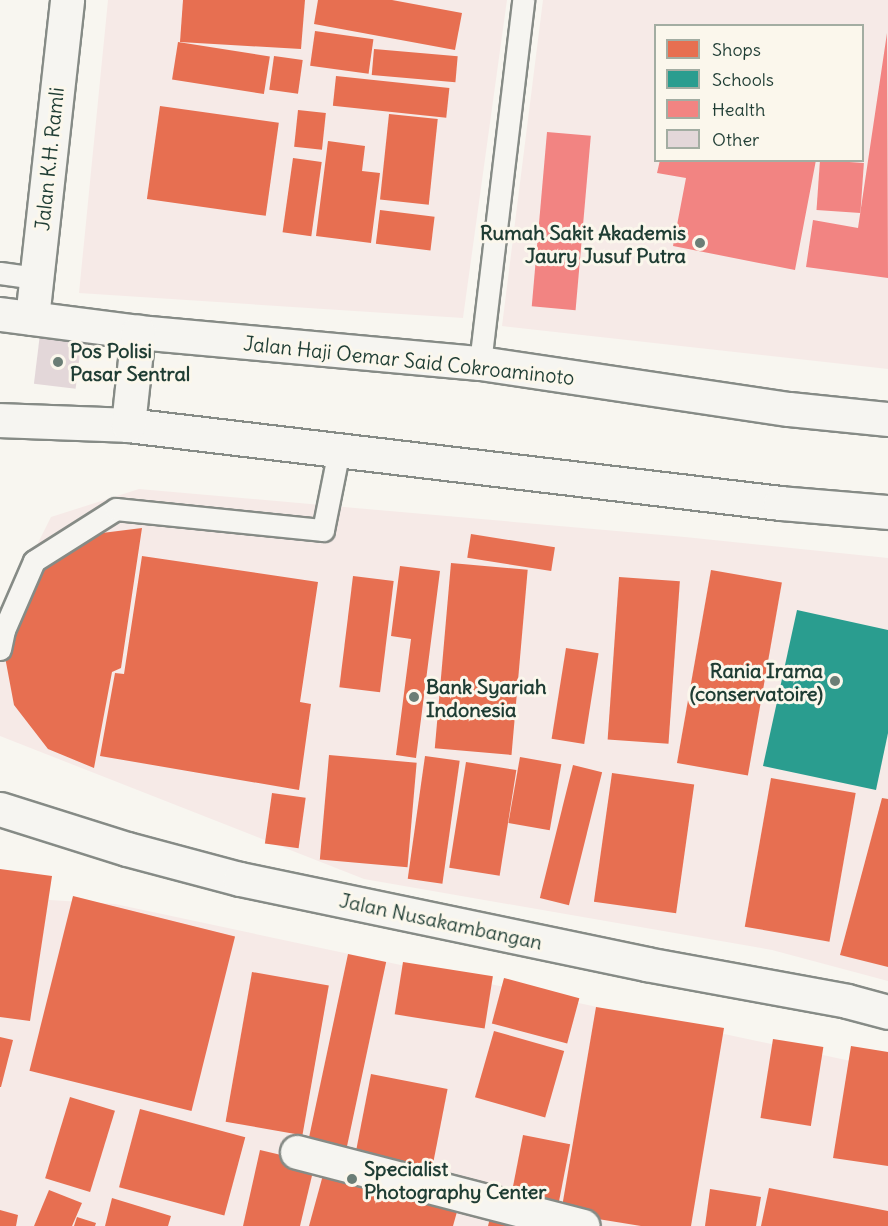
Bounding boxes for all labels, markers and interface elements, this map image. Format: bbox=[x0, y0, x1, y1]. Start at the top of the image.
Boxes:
legend bbox=[654, 24, 864, 162]
text: Shops bbox=[712, 38, 761, 61]
text: Schools bbox=[712, 68, 774, 91]
street label: Jalan K.H. Ramli bbox=[30, 86, 68, 232]
text: Health bbox=[712, 98, 765, 121]
text: Other bbox=[712, 128, 759, 151]
place label: Rumah Sakit Akademis Jaury Jusuf Putra bbox=[480, 220, 686, 267]
marker: Rumah Sakit Akademis Jaury Jusuf Putra bbox=[691, 234, 709, 252]
street label: Jalan Haji Oemar Said Cokroaminoto bbox=[242, 331, 576, 389]
place label: Pos Polisi Pasar Sentral bbox=[70, 338, 190, 385]
marker: Pos Polisi Pasar Sentral bbox=[51, 355, 65, 369]
place label: Rania Irama (conservatoire) bbox=[690, 658, 823, 705]
place label: Bank Syariah Indonesia bbox=[426, 674, 547, 721]
marker: Rania Irama (conservatoire) bbox=[828, 674, 842, 688]
marker: Bank Syariah Indonesia bbox=[407, 690, 421, 704]
street label: Jalan Nusakambangan bbox=[337, 888, 545, 954]
place label: Specialist Photography Center bbox=[364, 1156, 546, 1203]
marker: Specialist Photography Center bbox=[345, 1172, 359, 1186]

